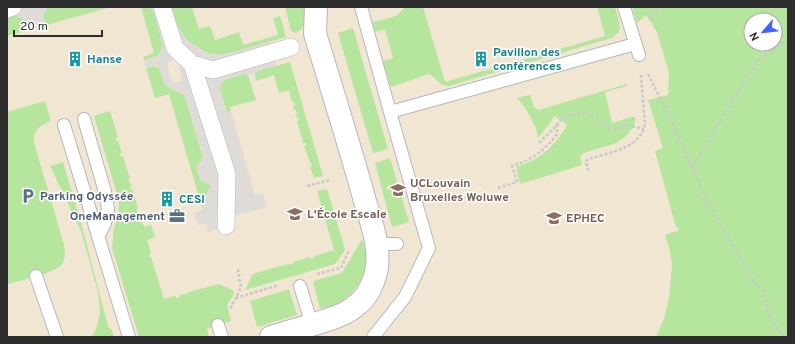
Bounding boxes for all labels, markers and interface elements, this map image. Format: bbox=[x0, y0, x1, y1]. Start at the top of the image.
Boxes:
scale bar bbox=[14, 12, 102, 38]
north arrow bbox=[743, 12, 783, 52]
text: 20 m bbox=[20, 19, 48, 35]
text: N bbox=[747, 29, 763, 43]
place label: Pavillon des conférences bbox=[493, 45, 562, 75]
building icon: Hanse bbox=[66, 50, 84, 68]
building icon: Pavillon des conférences bbox=[472, 50, 490, 68]
place label: Hanse bbox=[87, 52, 122, 68]
place label: UCLouvain Bruxelles Woluwe bbox=[410, 176, 509, 206]
school or university icon: UCLouvain Bruxelles Woluwe bbox=[389, 181, 407, 199]
parking icon: Parking Odyssée bbox=[19, 187, 37, 205]
place label: Parking Odyssée bbox=[40, 189, 134, 205]
building icon: CESI bbox=[158, 190, 176, 208]
place label: CESI bbox=[179, 192, 205, 208]
school or university icon: L'École Escale bbox=[286, 205, 304, 223]
office icon: OneManagement bbox=[168, 207, 186, 225]
place label: L'École Escale bbox=[307, 207, 387, 223]
place label: OneManagement bbox=[70, 209, 165, 225]
school or university icon: EPHEC bbox=[545, 209, 563, 227]
place label: EPHEC bbox=[566, 211, 605, 227]

